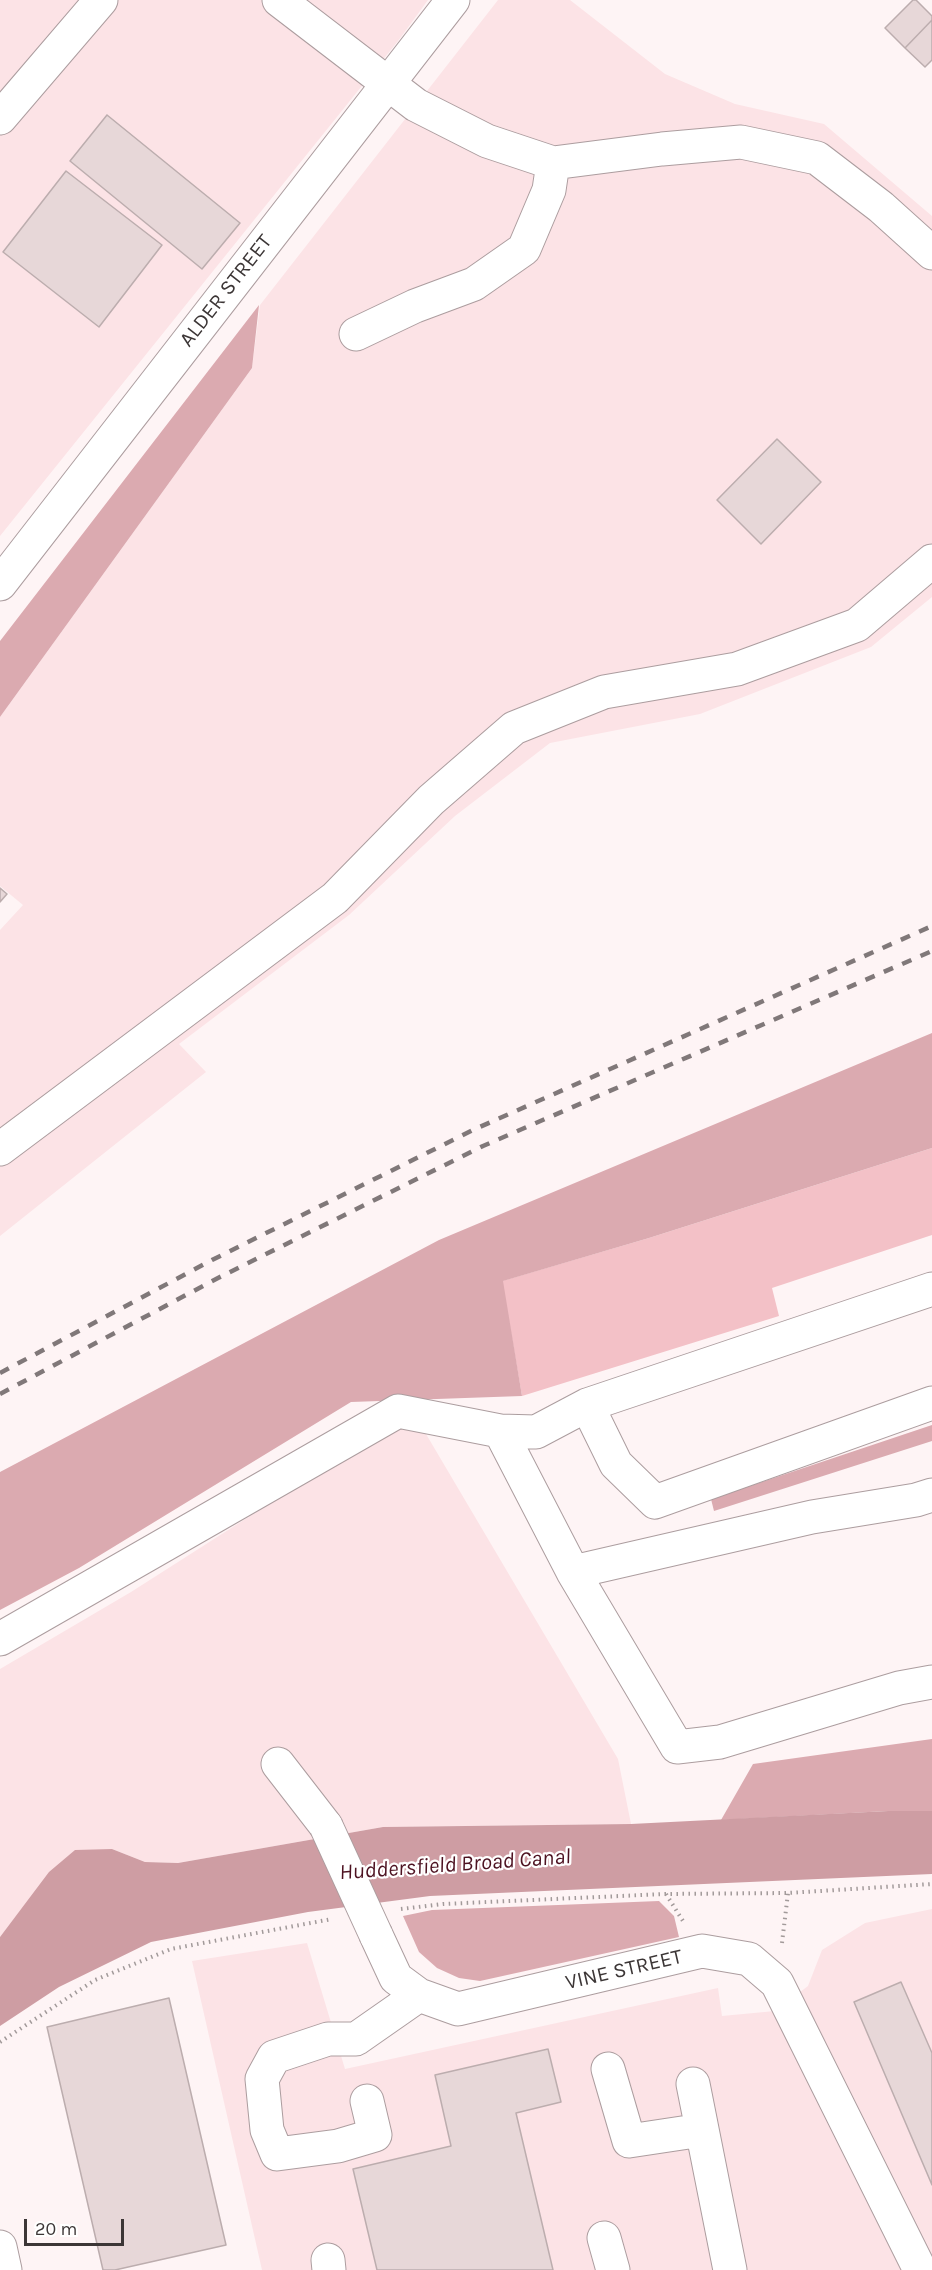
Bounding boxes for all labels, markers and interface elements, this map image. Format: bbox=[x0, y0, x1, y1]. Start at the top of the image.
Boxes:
street label: ALDER STREET bbox=[174, 230, 278, 352]
water label: Huddersfield Broad Canal bbox=[338, 1844, 572, 1886]
street label: VINE STREET bbox=[563, 1944, 685, 1996]
scale bar bbox=[27, 2207, 128, 2245]
text: 20 m bbox=[35, 2218, 77, 2240]

